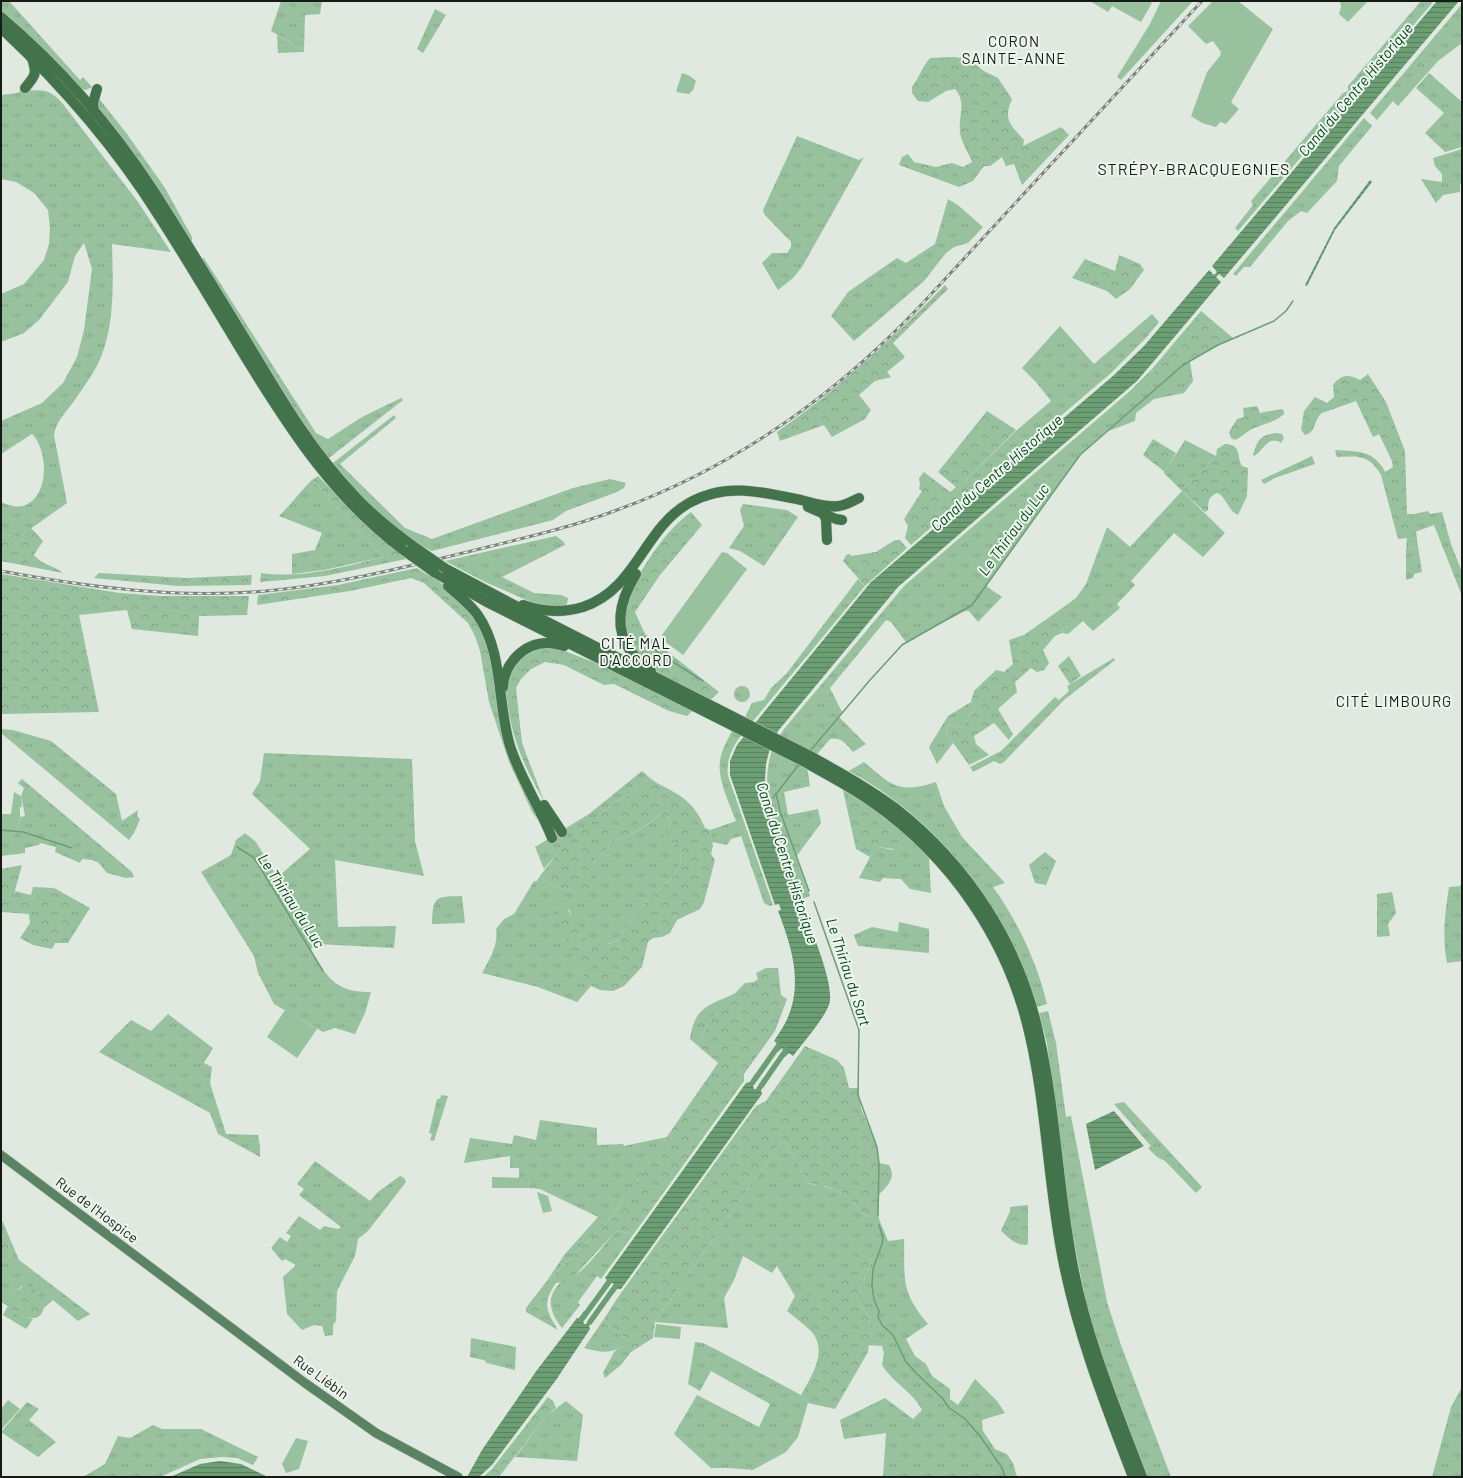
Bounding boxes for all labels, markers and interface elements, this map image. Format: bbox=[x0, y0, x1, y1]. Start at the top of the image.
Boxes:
water label: Canal du Centre Historique bbox=[1294, 19, 1417, 160]
district label: CORON SAINTE-ANNE bbox=[962, 32, 1066, 67]
district label: STRÉPY-BRACQUEGNIES bbox=[1098, 159, 1290, 178]
water label: Canal du Centre Historique bbox=[927, 410, 1066, 534]
water label: Le Thiriau du Luc bbox=[974, 480, 1053, 579]
district label: CITÉ MAL D'ACCORD bbox=[599, 634, 673, 669]
district label: CITÉ LIMBOURG bbox=[1336, 692, 1452, 710]
water label: Canal du Centre Historique bbox=[753, 780, 823, 946]
water label: Le Thiriau du Luc bbox=[255, 850, 329, 951]
water label: Le Thiriau du Sart bbox=[823, 915, 875, 1029]
street label: Rue de l'Hospice bbox=[53, 1173, 142, 1246]
street label: Rue Liébin bbox=[290, 1351, 352, 1402]

